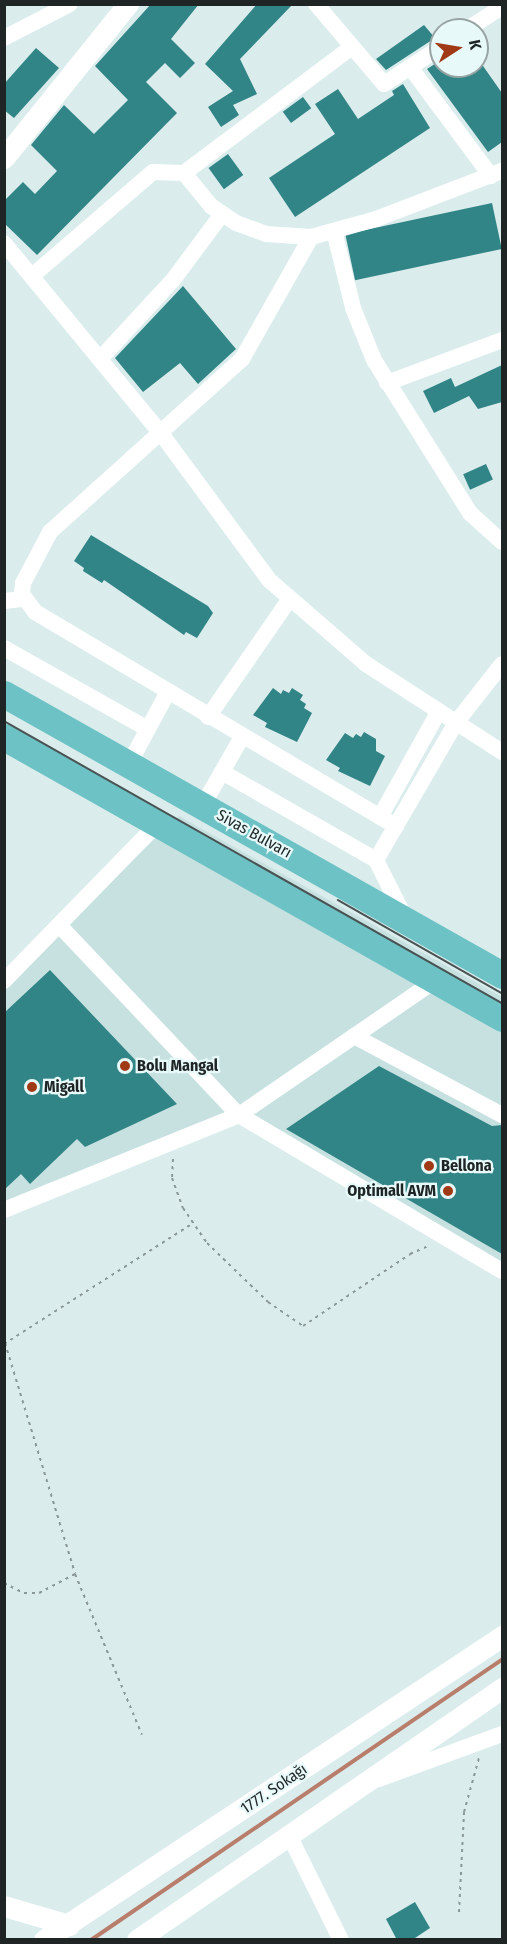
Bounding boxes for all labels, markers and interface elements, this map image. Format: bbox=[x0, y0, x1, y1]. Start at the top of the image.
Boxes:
north arrow bbox=[429, 18, 489, 78]
text: K bbox=[465, 38, 485, 51]
street label: Sivas Bulvarı bbox=[213, 806, 295, 862]
place label: Bolu Mangal bbox=[137, 1056, 218, 1076]
marker: Bolu Mangal bbox=[118, 1059, 132, 1073]
place label: Migall bbox=[44, 1077, 84, 1097]
marker: Migall bbox=[25, 1080, 39, 1094]
place label: Bellona bbox=[441, 1156, 492, 1176]
marker: Bellona bbox=[422, 1159, 436, 1173]
place label: Optimall AVM bbox=[347, 1181, 436, 1201]
marker: Optimall AVM bbox=[441, 1184, 455, 1198]
street label: 1777. Sokağı bbox=[237, 1760, 311, 1818]

